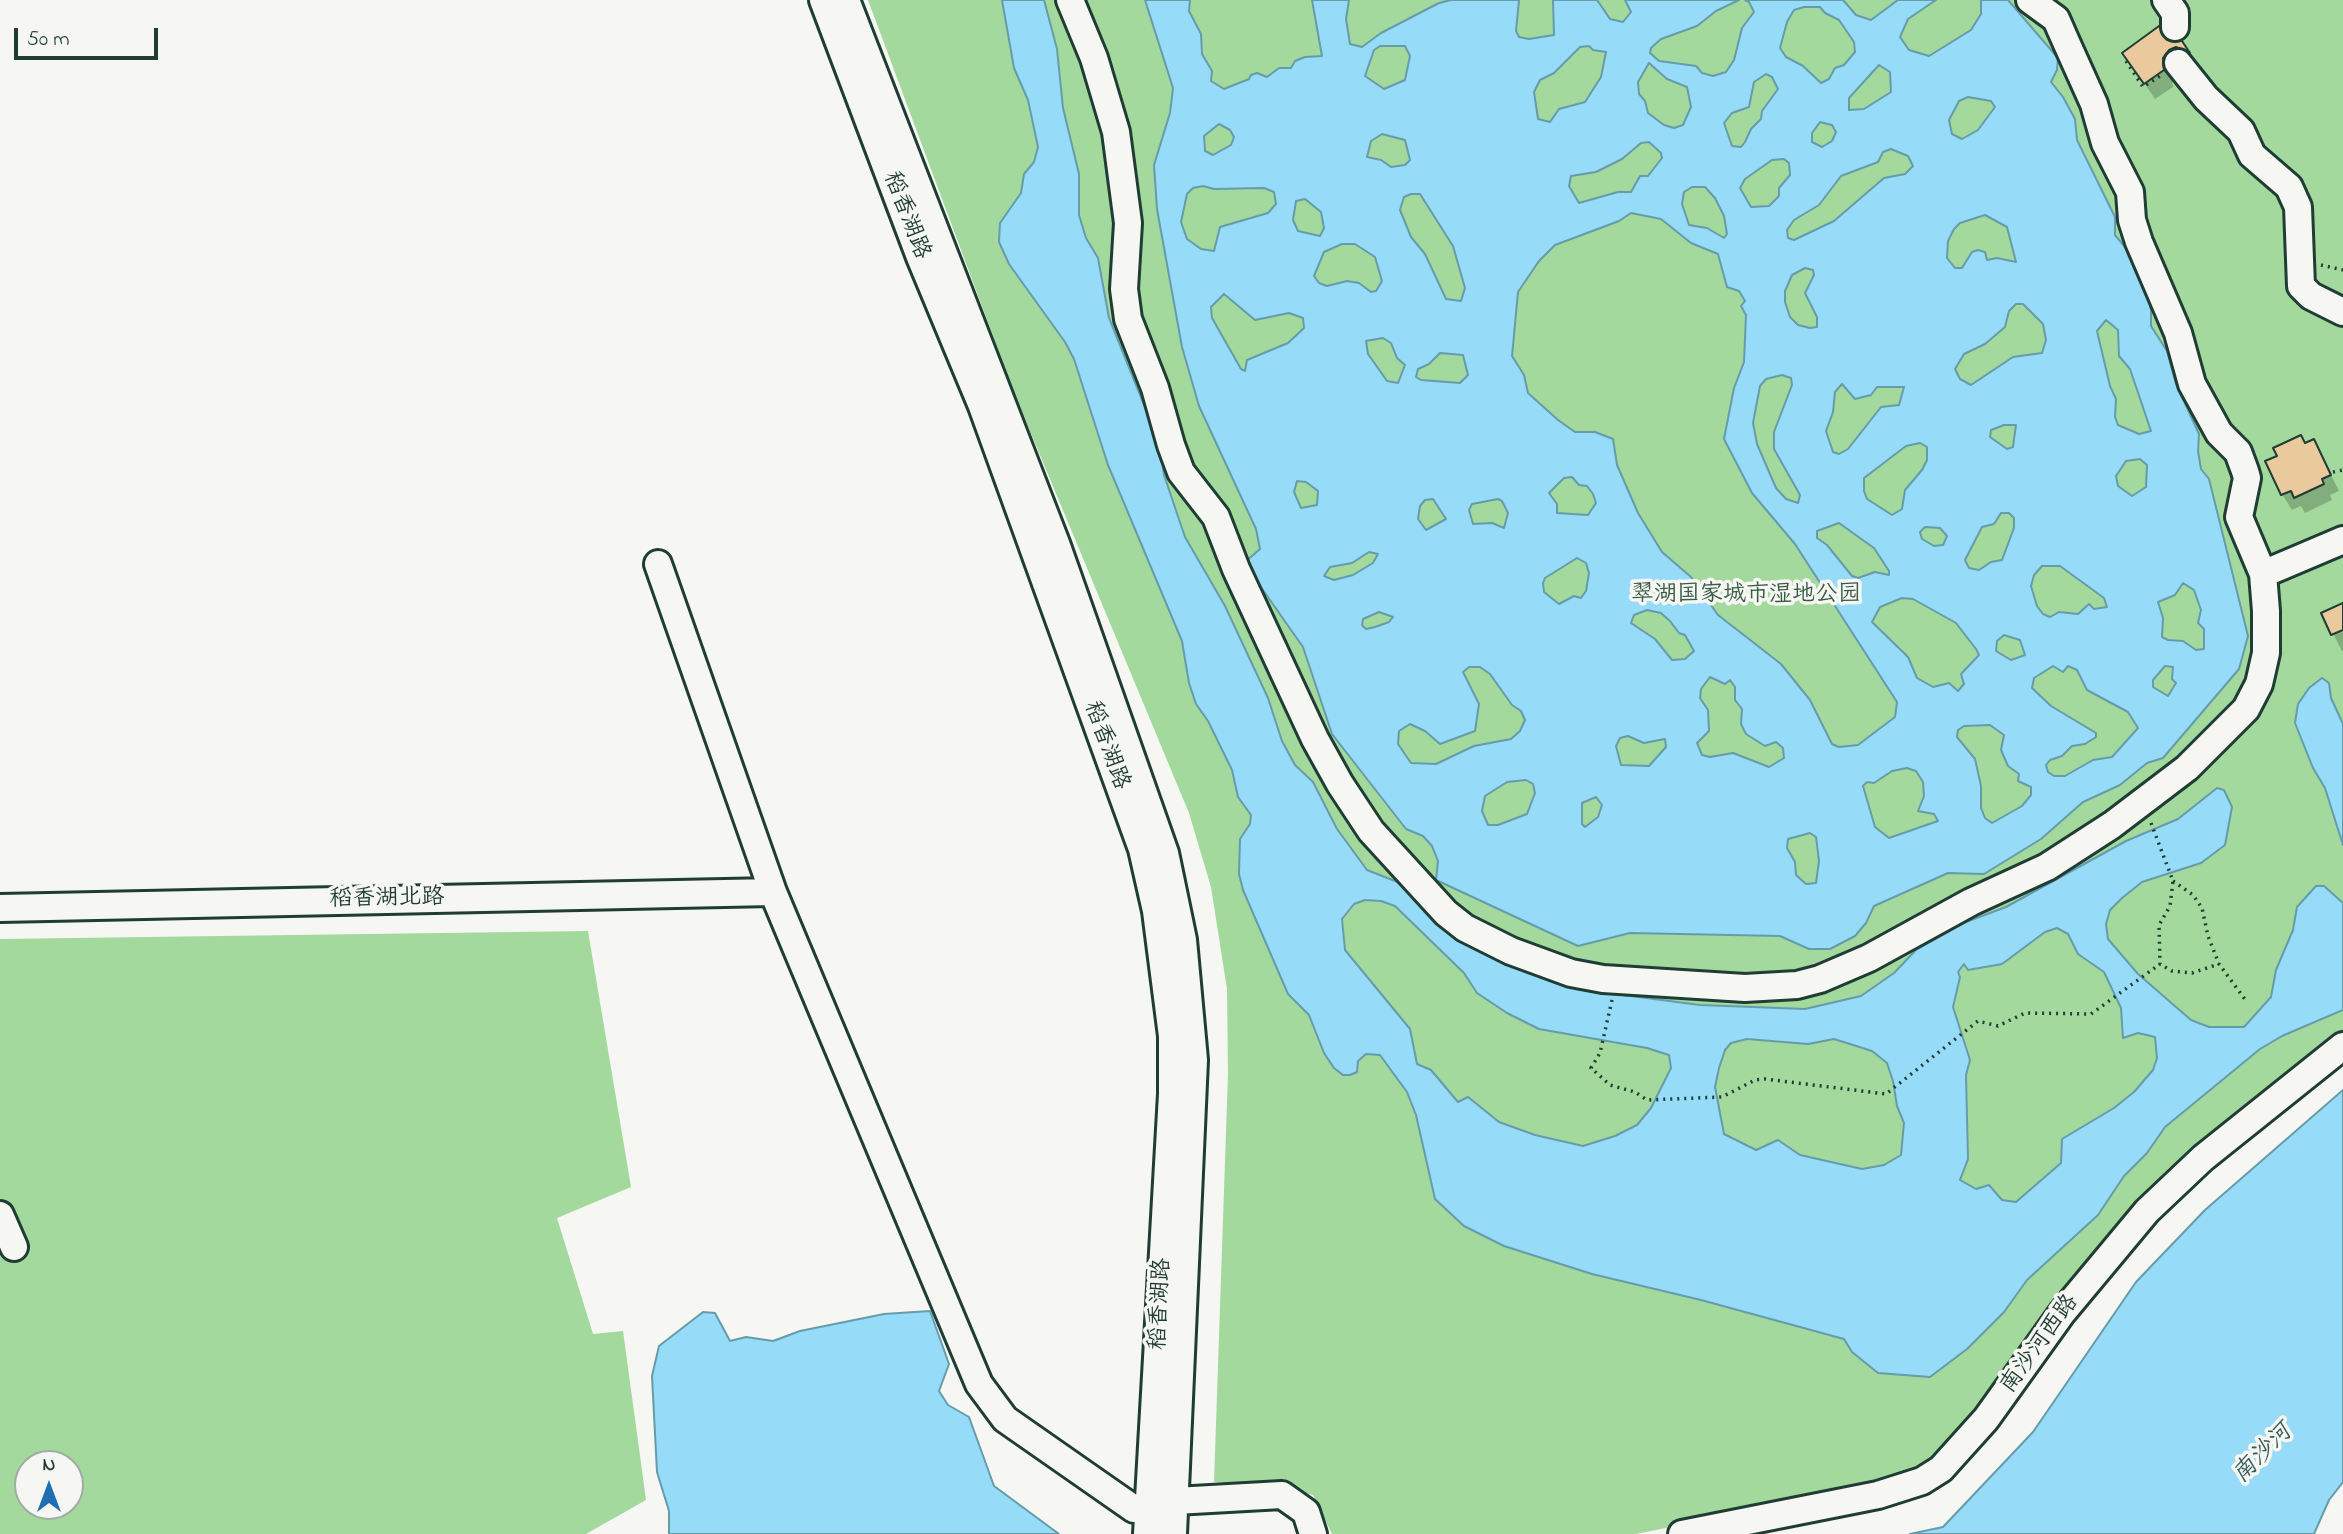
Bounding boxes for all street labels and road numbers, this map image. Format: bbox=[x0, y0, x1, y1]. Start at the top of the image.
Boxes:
street label: 稻香湖路 bbox=[876, 168, 934, 264]
street label: 稻香湖路 bbox=[1076, 698, 1134, 794]
street label: 稻香湖北路 bbox=[329, 885, 445, 915]
street label: 稻香湖路 bbox=[1146, 1257, 1178, 1351]
street label: 南沙河西路 bbox=[1996, 1290, 2086, 1400]

